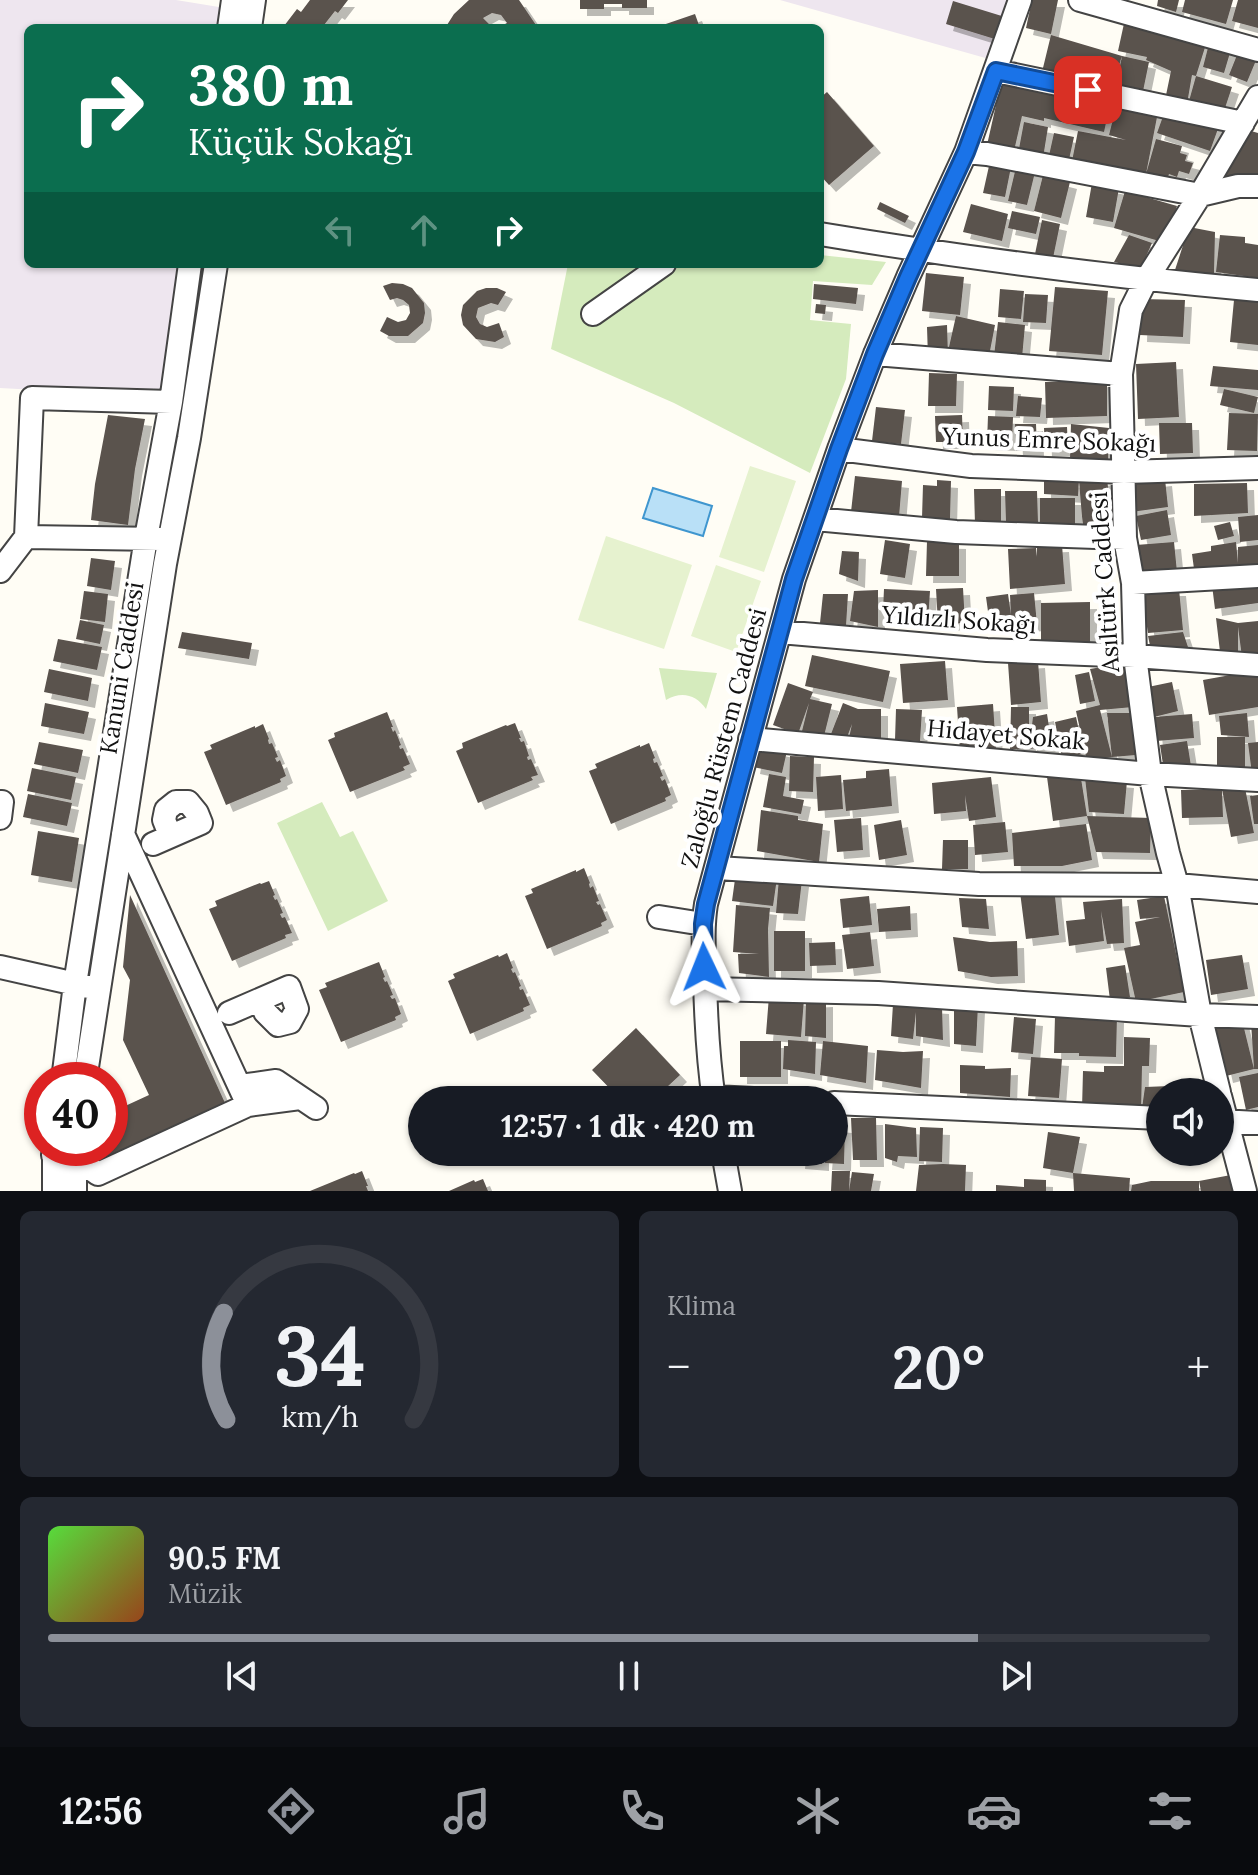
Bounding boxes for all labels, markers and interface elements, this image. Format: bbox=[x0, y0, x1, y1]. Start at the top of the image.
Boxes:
text: 380 m bbox=[188, 49, 353, 120]
icon: right bbox=[56, 56, 160, 160]
pin bbox=[1054, 56, 1122, 124]
icon: arrive bbox=[1066, 68, 1110, 112]
text: Küçük Sokağı bbox=[188, 119, 413, 165]
icon: left bbox=[318, 208, 362, 252]
icon: ahead bbox=[402, 208, 446, 252]
icon: right bbox=[486, 208, 530, 252]
street label: Yunus Emre Sokağı bbox=[940, 420, 1157, 459]
street label: Asıltürk Caddesi bbox=[1083, 491, 1126, 675]
street label: Kanuni Caddesi bbox=[93, 580, 150, 756]
street label: Yıldızlı Sokağı bbox=[880, 599, 1037, 640]
street label: Zaloğlu Rüstem Caddesi bbox=[674, 604, 773, 871]
street label: Hidayet Sokak bbox=[926, 712, 1087, 757]
position arrow bbox=[662, 925, 746, 1009]
speed limit sign: 40 bbox=[24, 1062, 128, 1166]
map controls bbox=[1146, 1078, 1234, 1166]
button: sound bbox=[1146, 1078, 1234, 1166]
text: 12:57 · 1 dk · 420 m bbox=[501, 1107, 755, 1145]
text: Klima bbox=[667, 1289, 736, 1322]
text: 34 bbox=[273, 1302, 366, 1409]
text: 20° bbox=[892, 1329, 985, 1405]
text: − bbox=[667, 1339, 690, 1395]
text: + bbox=[1187, 1339, 1210, 1395]
text: km/h bbox=[281, 1398, 358, 1435]
text: 90.5 FM bbox=[168, 1539, 281, 1577]
text: Müzik bbox=[168, 1577, 242, 1610]
icon: previous bbox=[220, 1654, 264, 1698]
icon: pause bbox=[607, 1654, 651, 1698]
icon: next bbox=[994, 1654, 1038, 1698]
icon: directions bbox=[263, 1783, 319, 1839]
icon: music bbox=[439, 1783, 495, 1839]
icon: phone bbox=[614, 1783, 670, 1839]
icon: climate bbox=[790, 1783, 846, 1839]
icon: car bbox=[966, 1783, 1022, 1839]
icon: filters bbox=[1142, 1783, 1198, 1839]
text: 12:56 bbox=[60, 1788, 143, 1834]

